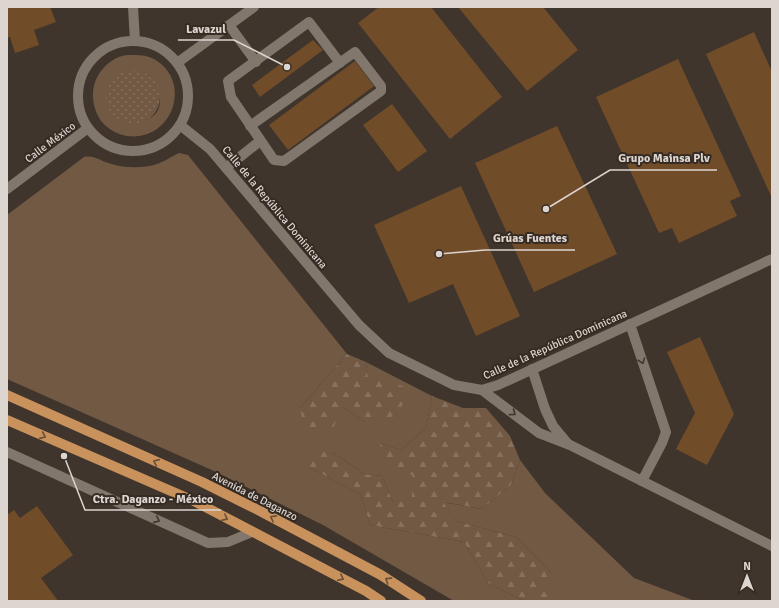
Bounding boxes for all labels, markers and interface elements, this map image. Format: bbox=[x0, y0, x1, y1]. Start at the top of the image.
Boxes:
callout: Lavazul bbox=[178, 16, 234, 40]
text: Lavazul bbox=[186, 22, 226, 37]
street label: Calle México bbox=[23, 119, 78, 166]
street label: Calle de la República Dominicana bbox=[219, 143, 330, 272]
callout: Grupo Mainsa Plv bbox=[610, 146, 717, 170]
text: Grupo Mainsa Plv bbox=[618, 151, 710, 166]
callout: Grúas Fuentes bbox=[485, 226, 575, 250]
text: Grúas Fuentes bbox=[493, 231, 568, 246]
street label: Calle de la República Dominicana bbox=[481, 307, 630, 382]
one-way arrow bbox=[637, 358, 646, 365]
one-way arrow bbox=[508, 408, 515, 415]
one-way arrow bbox=[39, 431, 46, 439]
one-way arrow bbox=[153, 459, 161, 467]
street label: Avenida de Daganzo bbox=[210, 469, 300, 524]
callout: Ctra. Daganzo - México bbox=[85, 486, 221, 510]
text: Ctra. Daganzo - México bbox=[93, 492, 213, 507]
one-way arrow bbox=[221, 513, 228, 520]
one-way arrow bbox=[153, 515, 161, 523]
one-way arrow bbox=[270, 515, 278, 523]
north arrow bbox=[727, 556, 767, 596]
text: N bbox=[743, 560, 751, 573]
one-way arrow bbox=[336, 573, 344, 580]
one-way arrow bbox=[385, 577, 392, 585]

